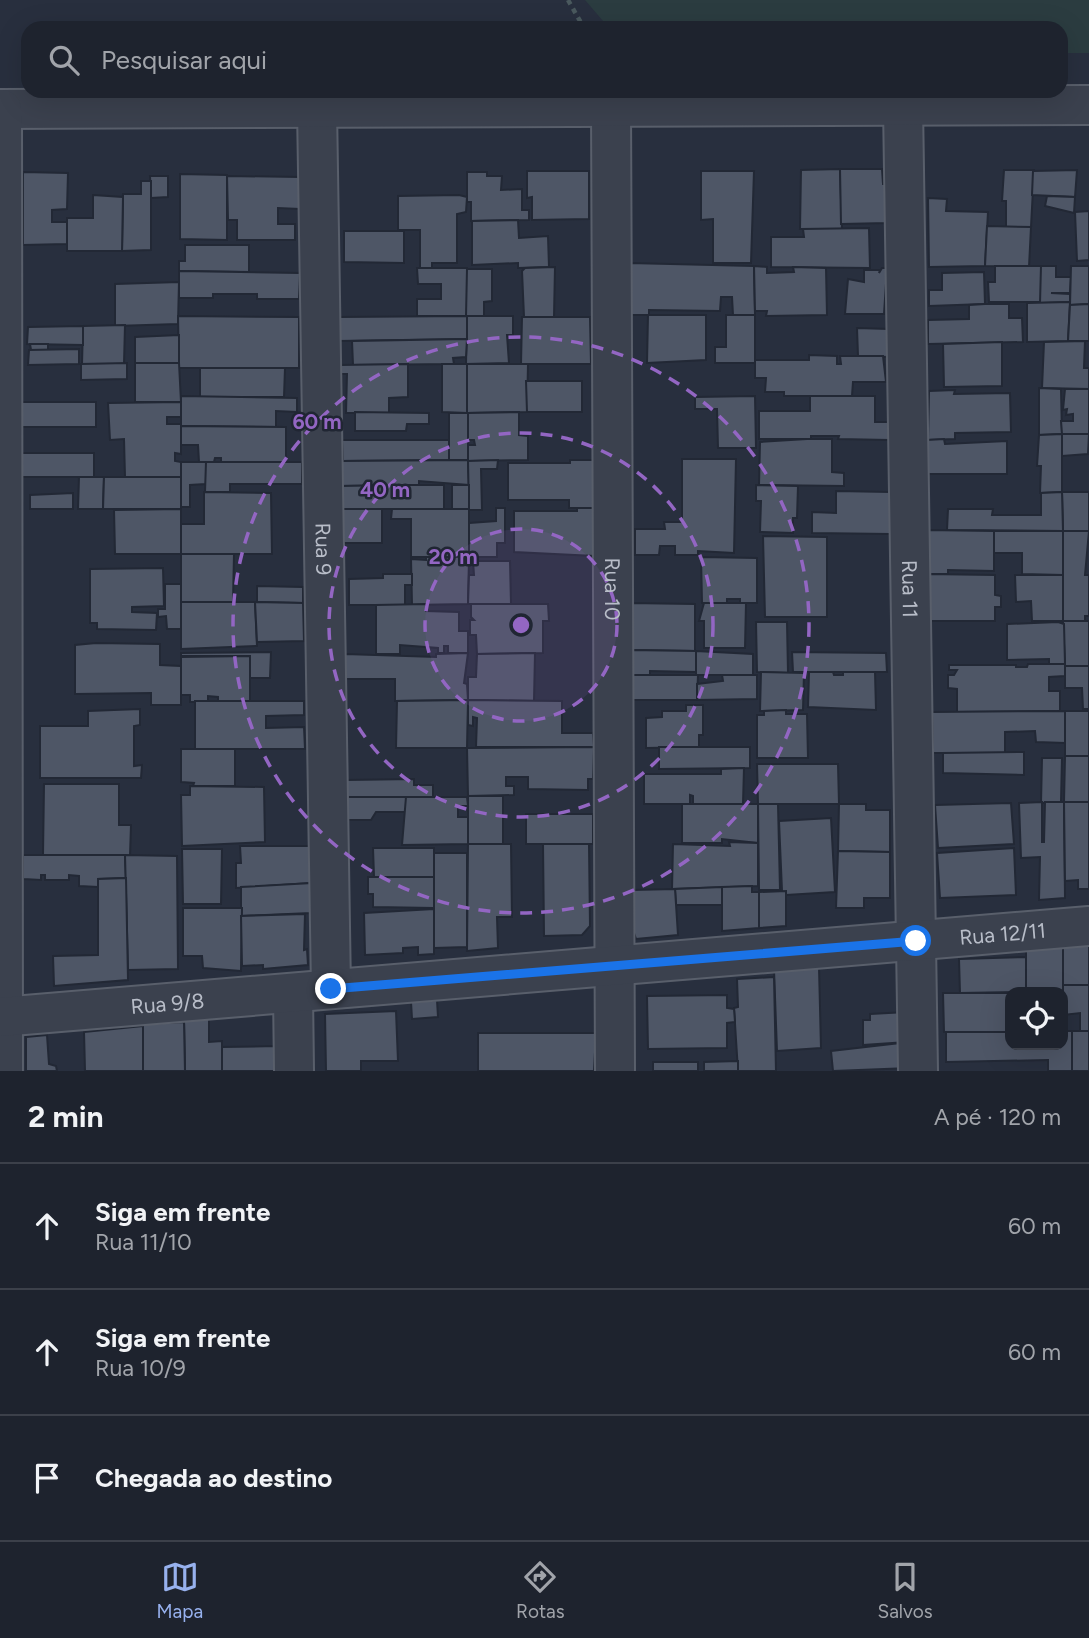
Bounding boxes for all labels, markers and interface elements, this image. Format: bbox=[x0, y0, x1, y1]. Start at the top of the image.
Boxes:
search box bbox=[21, 21, 1068, 98]
icon: search bbox=[45, 41, 83, 79]
text: Pesquisar aqui bbox=[101, 44, 267, 76]
text: 60 m bbox=[292, 409, 342, 434]
text: 40 m bbox=[360, 477, 410, 502]
street label: Rua 9 bbox=[311, 522, 337, 575]
text: 20 m bbox=[428, 544, 478, 569]
street label: Rua 10 bbox=[600, 557, 626, 621]
street label: Rua 11 bbox=[898, 560, 923, 618]
centre of rings bbox=[509, 613, 533, 637]
street label: Rua 12/11 bbox=[958, 917, 1047, 949]
route start bbox=[900, 925, 931, 956]
route end bbox=[315, 973, 346, 1004]
street label: Rua 9/8 bbox=[130, 987, 205, 1019]
map controls bbox=[1005, 987, 1068, 1050]
button: locate bbox=[1005, 987, 1068, 1050]
text: 2 min bbox=[28, 1098, 104, 1135]
text: A pé · 120 m bbox=[934, 1103, 1061, 1131]
text: Siga em frente bbox=[95, 1196, 270, 1228]
icon: ahead bbox=[28, 1207, 66, 1245]
text: 60 m bbox=[1008, 1212, 1061, 1240]
text: Rua 11/10 bbox=[95, 1228, 192, 1256]
text: Siga em frente bbox=[95, 1322, 270, 1354]
icon: ahead bbox=[28, 1333, 66, 1371]
text: 60 m bbox=[1008, 1338, 1061, 1366]
text: Rua 10/9 bbox=[95, 1354, 186, 1382]
icon: arrive bbox=[28, 1459, 66, 1497]
text: Chegada ao destino bbox=[95, 1462, 332, 1494]
tab: Mapa bbox=[156, 1558, 203, 1623]
tab: Rotas bbox=[516, 1558, 565, 1623]
tab: Salvos bbox=[877, 1558, 933, 1623]

